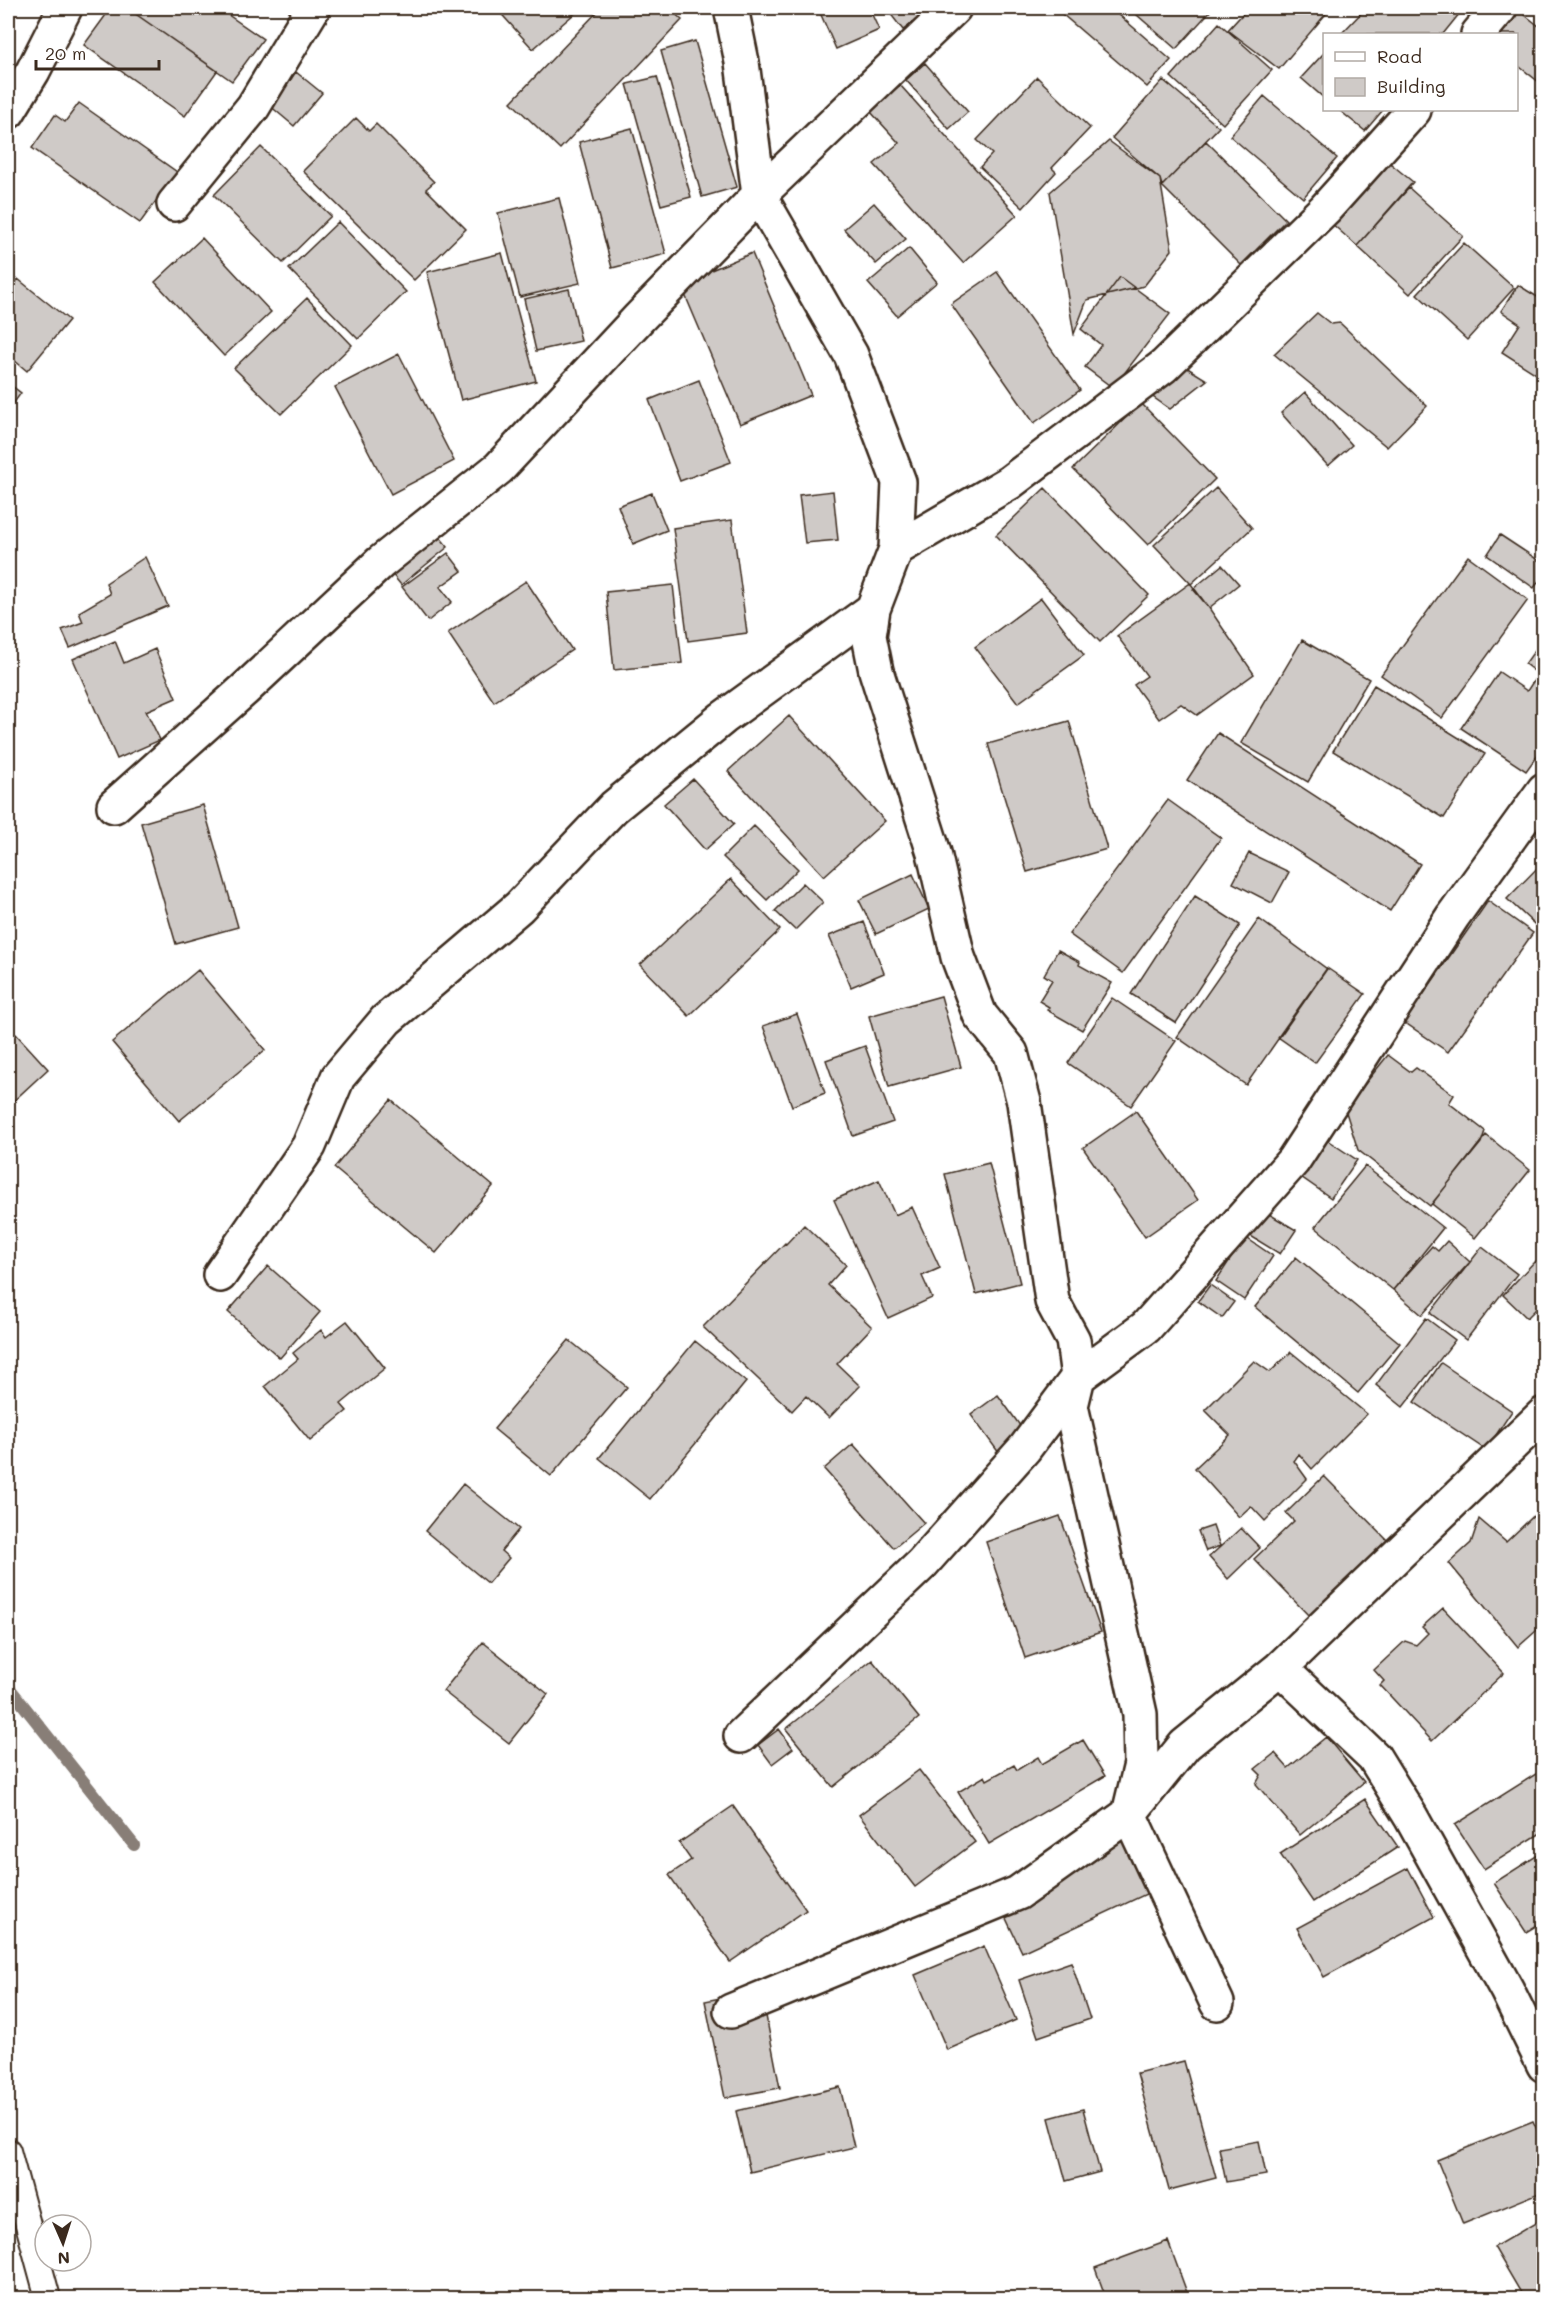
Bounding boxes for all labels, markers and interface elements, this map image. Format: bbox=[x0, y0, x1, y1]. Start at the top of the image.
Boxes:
scale bar bbox=[36, 33, 159, 71]
legend bbox=[1323, 33, 1518, 111]
text: 20 m bbox=[45, 41, 86, 65]
text: Road bbox=[1377, 44, 1422, 68]
text: Building bbox=[1377, 74, 1445, 98]
north arrow bbox=[33, 2213, 93, 2273]
text: N bbox=[57, 2248, 70, 2269]

